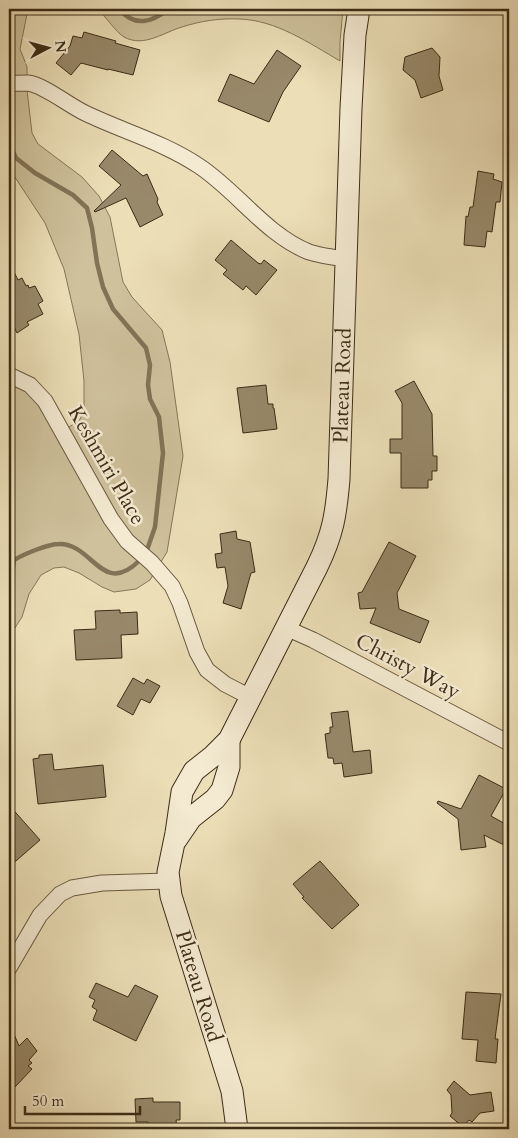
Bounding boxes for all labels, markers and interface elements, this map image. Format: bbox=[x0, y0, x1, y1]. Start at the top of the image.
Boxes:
north arrow bbox=[22, 22, 72, 72]
text: N bbox=[50, 40, 71, 54]
street label: Plateau Road bbox=[326, 327, 359, 444]
street label: Keshmiri Place bbox=[61, 401, 152, 530]
street label: Christy Way bbox=[350, 627, 465, 706]
street label: Plateau Road bbox=[168, 927, 229, 1046]
scale bar bbox=[25, 1083, 140, 1115]
text: 50 m bbox=[32, 1091, 64, 1111]

